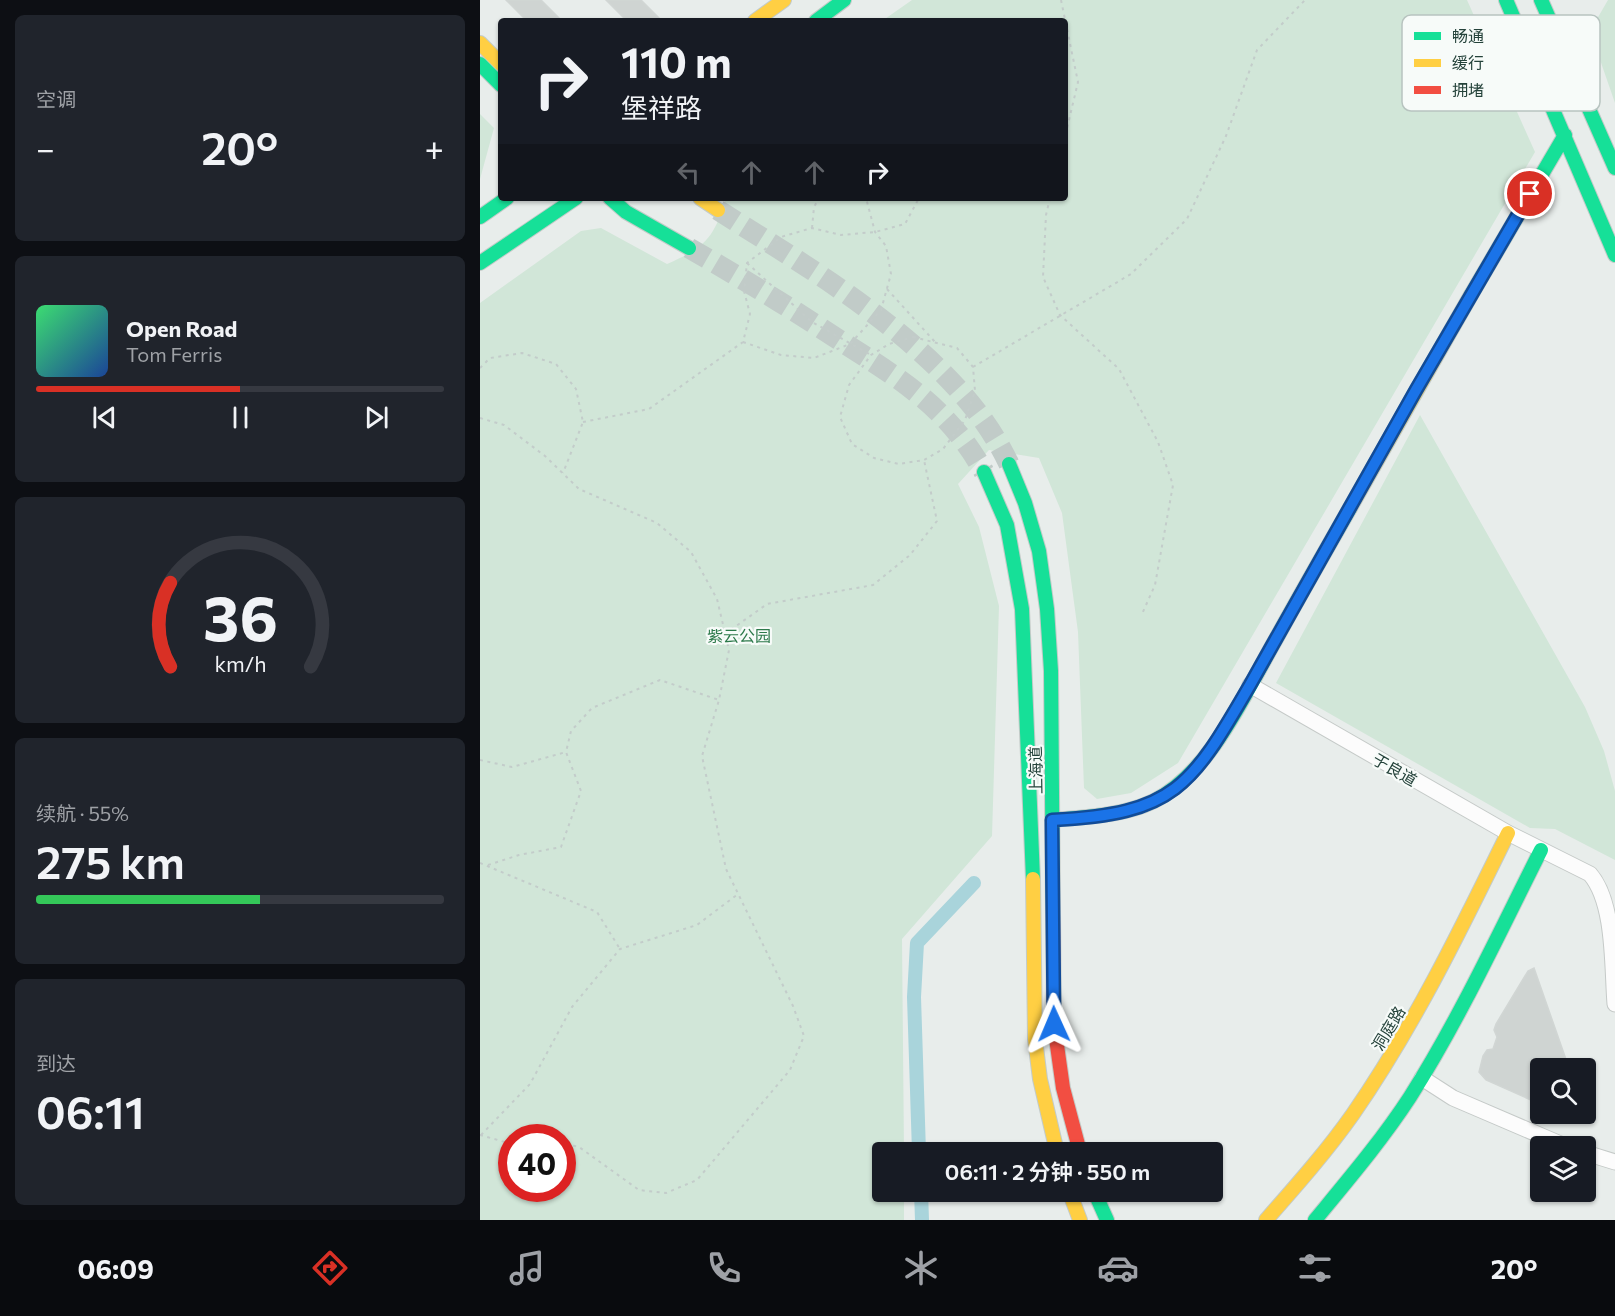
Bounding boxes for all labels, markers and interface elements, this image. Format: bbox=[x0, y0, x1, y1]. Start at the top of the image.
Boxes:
legend bbox=[1402, 15, 1600, 111]
text: 畅通 bbox=[1452, 26, 1484, 45]
text: 110 m bbox=[621, 35, 732, 87]
icon: right bbox=[522, 42, 600, 120]
text: 缓行 bbox=[1452, 53, 1484, 72]
text: 拥堵 bbox=[1452, 80, 1484, 99]
text: 空调 bbox=[36, 87, 76, 111]
text: 堡祥路 bbox=[621, 91, 702, 124]
text: 20° bbox=[201, 119, 278, 174]
text: − bbox=[36, 127, 55, 168]
text: + bbox=[425, 127, 444, 168]
icon: left bbox=[672, 156, 705, 189]
icon: ahead bbox=[735, 156, 768, 189]
icon: ahead bbox=[798, 156, 831, 189]
icon: right bbox=[861, 156, 894, 189]
pin bbox=[1504, 168, 1555, 219]
icon: arrive bbox=[1513, 177, 1546, 210]
text: Open Road bbox=[126, 315, 237, 342]
text: Tom Ferris bbox=[126, 342, 222, 366]
icon: previous bbox=[88, 401, 121, 434]
icon: pause bbox=[224, 401, 257, 434]
icon: next bbox=[360, 401, 393, 434]
text: 36 bbox=[203, 578, 277, 654]
park label: 紫云公园 bbox=[707, 626, 771, 645]
text: km/h bbox=[214, 650, 266, 676]
street label: 上海道 bbox=[1025, 746, 1045, 794]
street label: 于良道 bbox=[1369, 749, 1421, 789]
text: 续航 · 55% bbox=[36, 801, 129, 825]
text: 275 km bbox=[36, 833, 185, 888]
position arrow bbox=[1022, 992, 1086, 1056]
street label: 洞庭路 bbox=[1367, 1003, 1409, 1053]
text: 到达 bbox=[36, 1051, 76, 1075]
map controls bbox=[1530, 1058, 1596, 1202]
button: search bbox=[1530, 1058, 1596, 1124]
text: 06:11 bbox=[36, 1083, 145, 1138]
speed limit sign: 40 bbox=[498, 1124, 576, 1202]
button: layers bbox=[1530, 1136, 1596, 1202]
text: 06:11 · 2 分钟 · 550 m bbox=[945, 1158, 1150, 1185]
icon: directions bbox=[309, 1247, 351, 1289]
icon: music bbox=[506, 1247, 548, 1289]
icon: phone bbox=[703, 1247, 745, 1289]
icon: climate bbox=[900, 1247, 942, 1289]
icon: car bbox=[1097, 1247, 1139, 1289]
icon: filters bbox=[1294, 1247, 1336, 1289]
text: 06:09 bbox=[78, 1252, 154, 1285]
text: 20° bbox=[1491, 1252, 1537, 1285]

